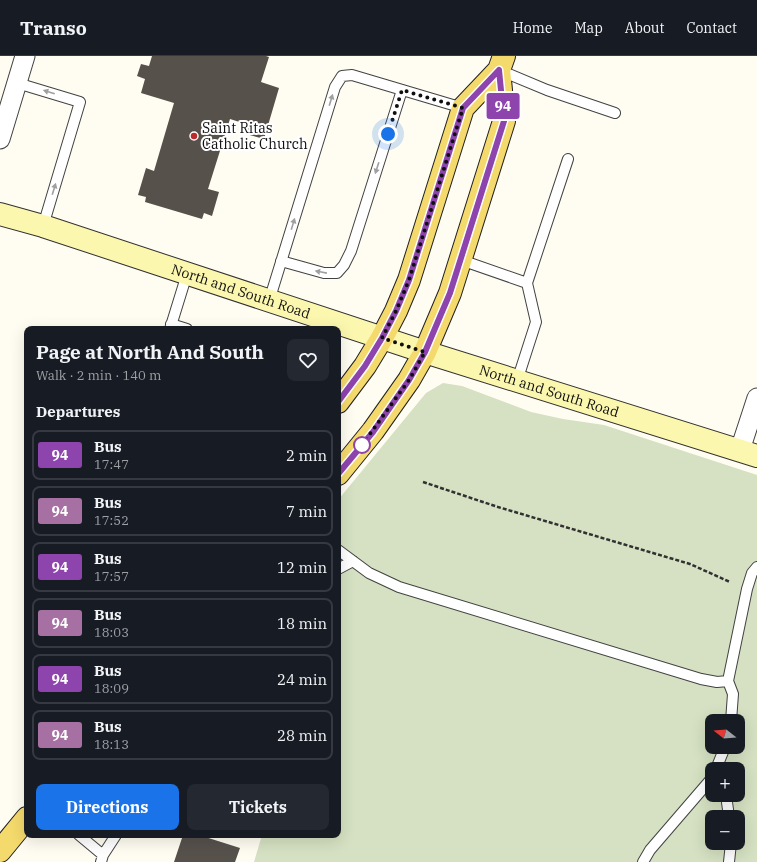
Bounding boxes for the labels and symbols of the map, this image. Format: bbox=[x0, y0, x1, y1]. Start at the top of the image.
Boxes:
one-way arrow bbox=[42, 89, 54, 95]
line badge: 94 bbox=[485, 93, 521, 119]
one-way arrow bbox=[328, 94, 334, 106]
place label: Saint Ritas Catholic Church bbox=[202, 119, 308, 153]
your location bbox=[378, 124, 398, 144]
marker: Saint Ritas Catholic Church bbox=[189, 131, 199, 141]
one-way arrow bbox=[374, 162, 380, 174]
one-way arrow bbox=[51, 183, 57, 195]
one-way arrow bbox=[290, 218, 296, 230]
street label: North and South Road bbox=[169, 260, 313, 323]
one-way arrow bbox=[315, 268, 327, 274]
street label: North and South Road bbox=[477, 361, 622, 421]
unlabelled marker bbox=[353, 436, 371, 454]
north arrow bbox=[705, 714, 745, 754]

